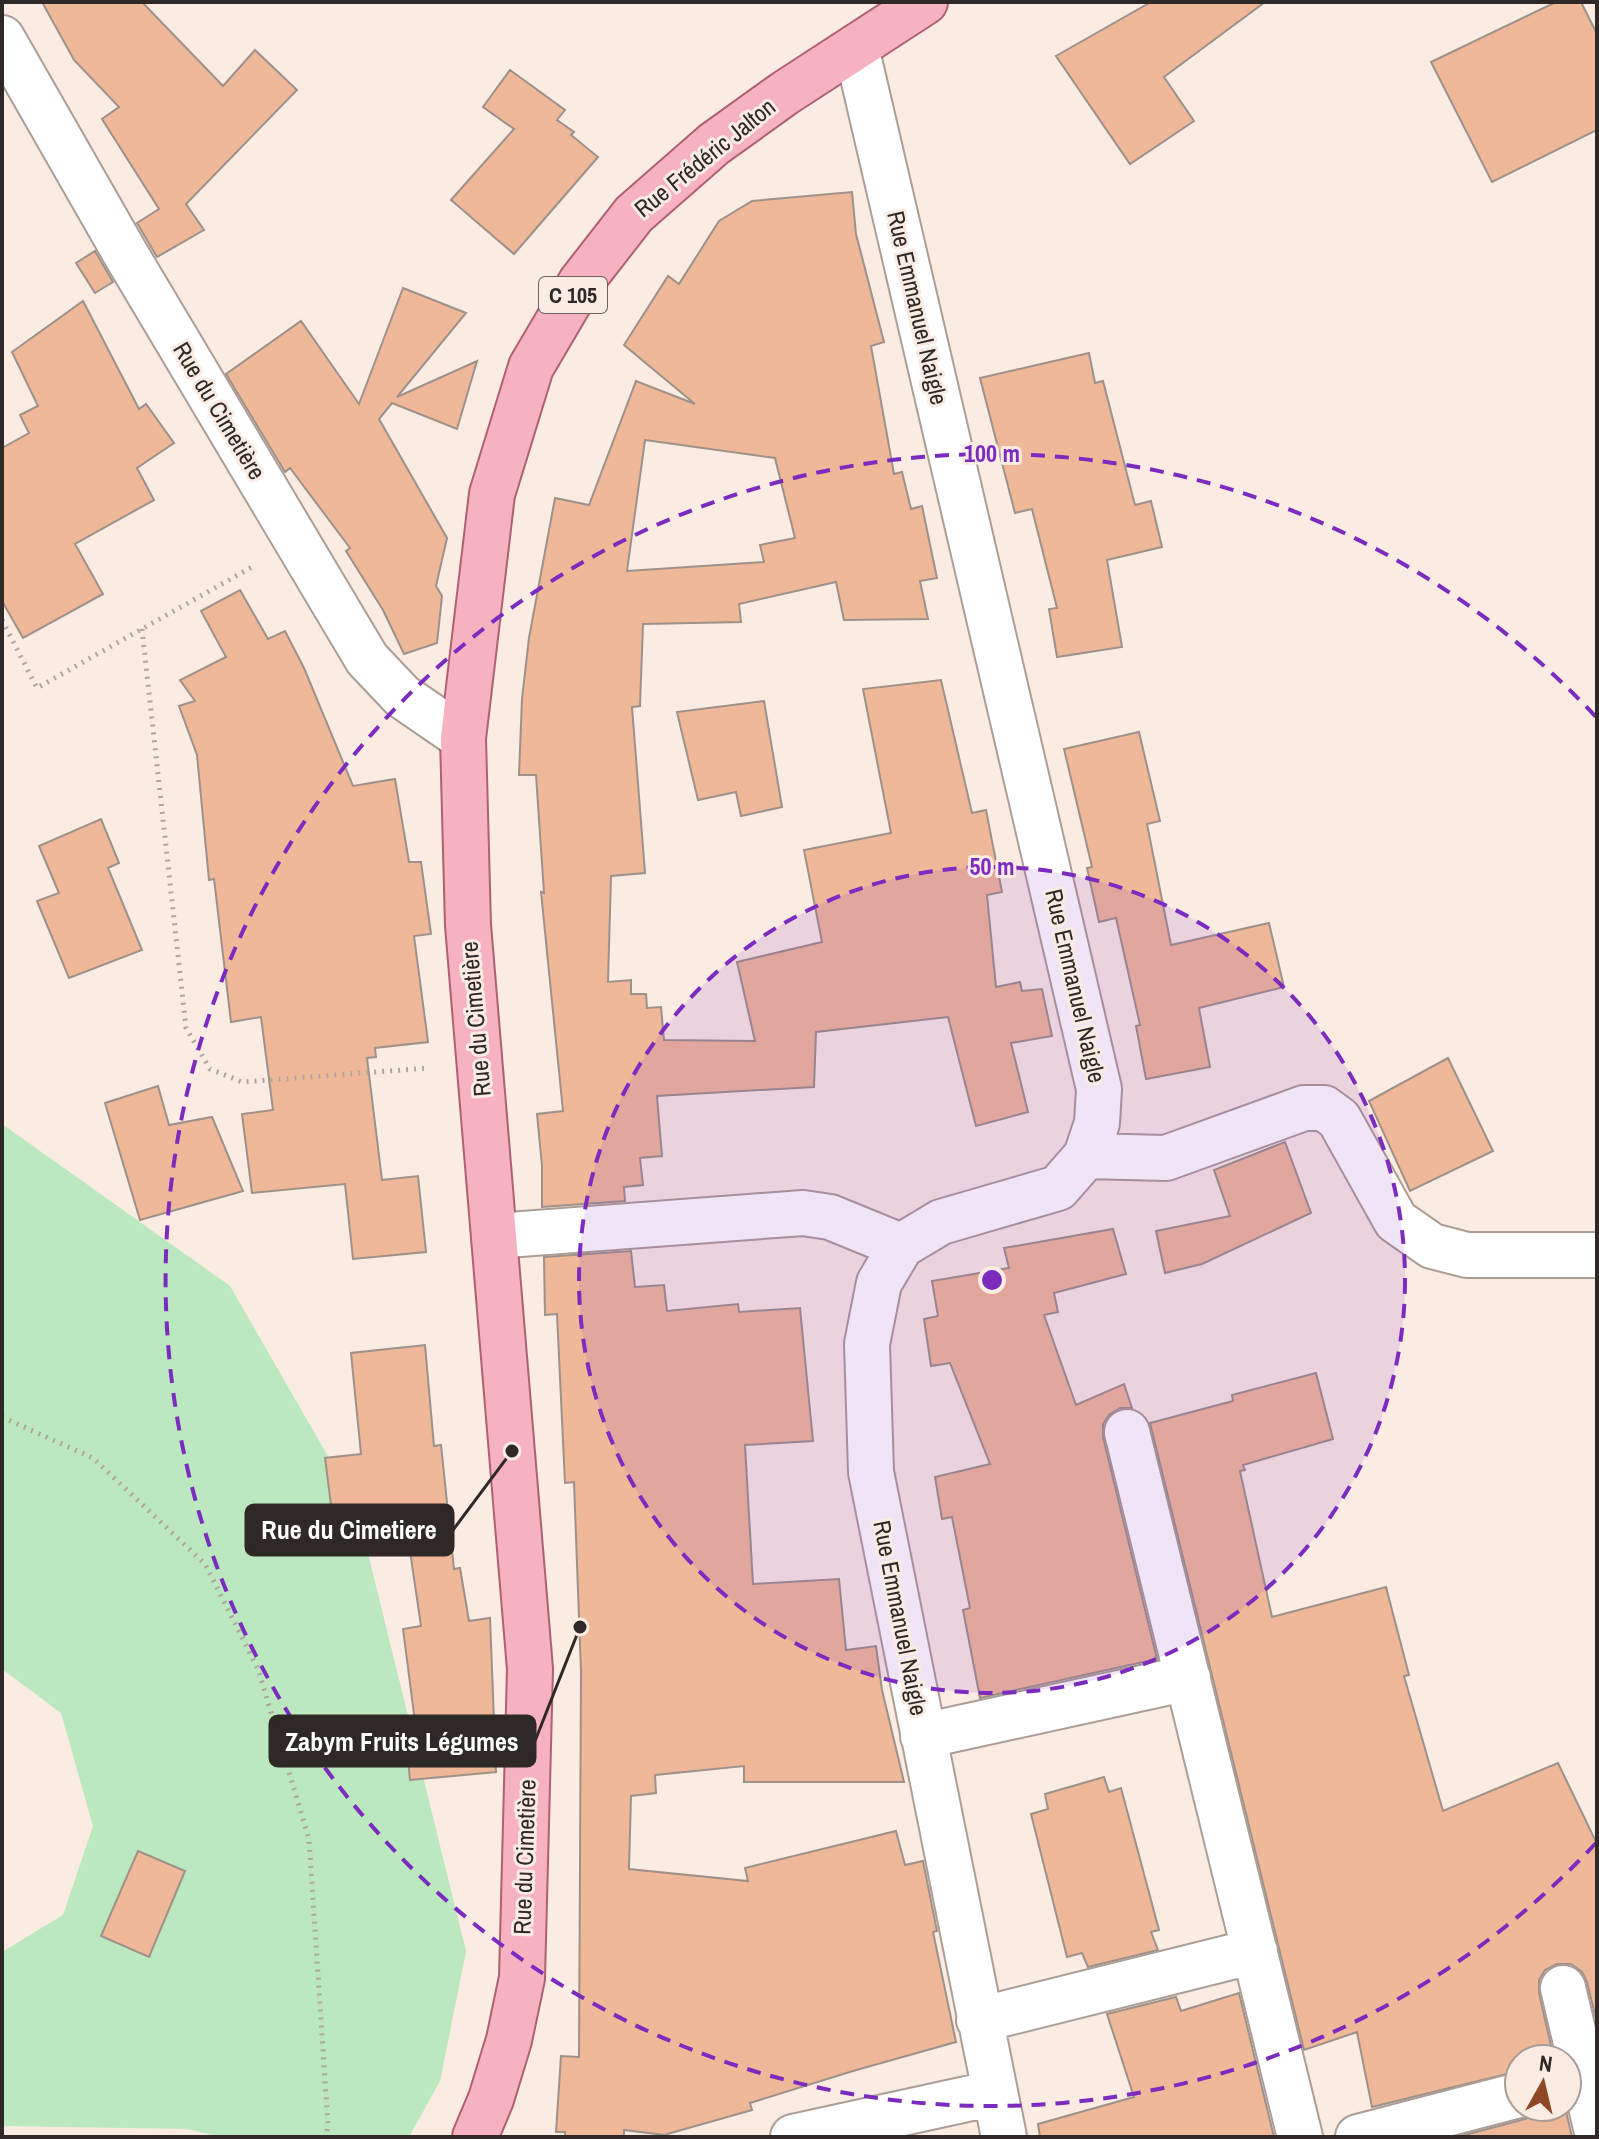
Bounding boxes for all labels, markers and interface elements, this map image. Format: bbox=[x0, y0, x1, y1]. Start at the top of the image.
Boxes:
street label: Rue Frédéric Jalton bbox=[627, 90, 782, 224]
street label: Rue Emmanuel Naigle bbox=[880, 208, 956, 408]
road number: C 105 bbox=[539, 277, 607, 313]
street label: Rue du Cimetière bbox=[166, 336, 274, 485]
text: 100 m bbox=[964, 437, 1020, 469]
text: 50 m bbox=[970, 850, 1014, 882]
street label: Rue Emmanuel Naigle bbox=[1038, 886, 1114, 1086]
street label: Rue du Cimetière bbox=[452, 940, 498, 1098]
centre of rings bbox=[978, 1266, 1006, 1294]
callout: Rue du Cimetiere bbox=[246, 1505, 453, 1555]
text: Rue du Cimetiere bbox=[261, 1512, 437, 1547]
street label: Rue Emmanuel Naigle bbox=[866, 1518, 936, 1718]
callout: Zabym Fruits Légumes bbox=[270, 1716, 535, 1766]
text: Zabym Fruits Légumes bbox=[285, 1724, 519, 1759]
street label: Rue du Cimetière bbox=[505, 1779, 543, 1935]
north arrow bbox=[1503, 2043, 1583, 2123]
text: N bbox=[1537, 2047, 1554, 2079]

